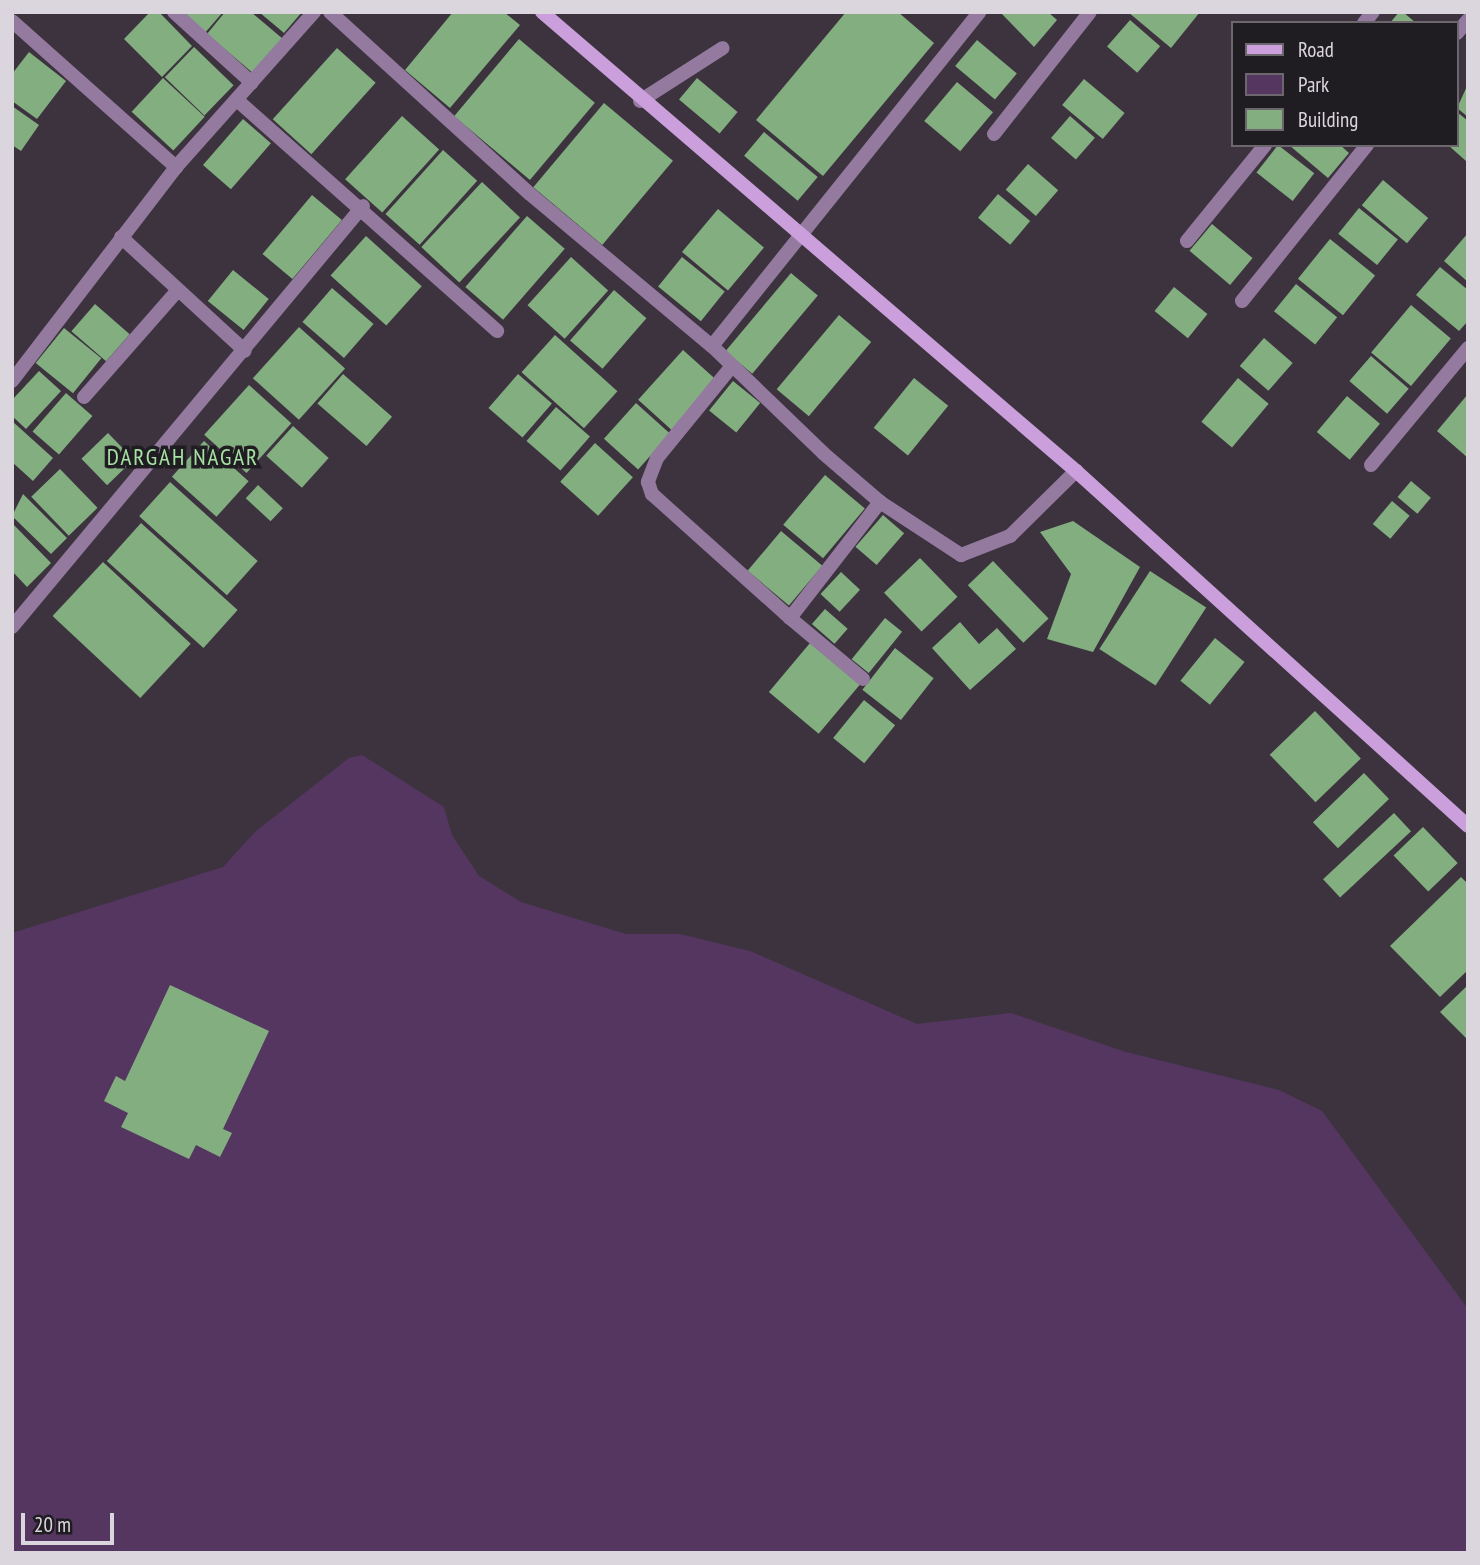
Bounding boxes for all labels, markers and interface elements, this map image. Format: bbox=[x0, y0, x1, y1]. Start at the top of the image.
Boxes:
legend bbox=[1232, 21, 1459, 147]
text: Road bbox=[1298, 36, 1334, 63]
text: Park bbox=[1298, 71, 1329, 98]
text: Building bbox=[1298, 106, 1358, 133]
district label: DARGAH NAGAR bbox=[108, 443, 258, 471]
scale bar bbox=[24, 1498, 117, 1542]
text: 20 m bbox=[34, 1511, 71, 1538]

